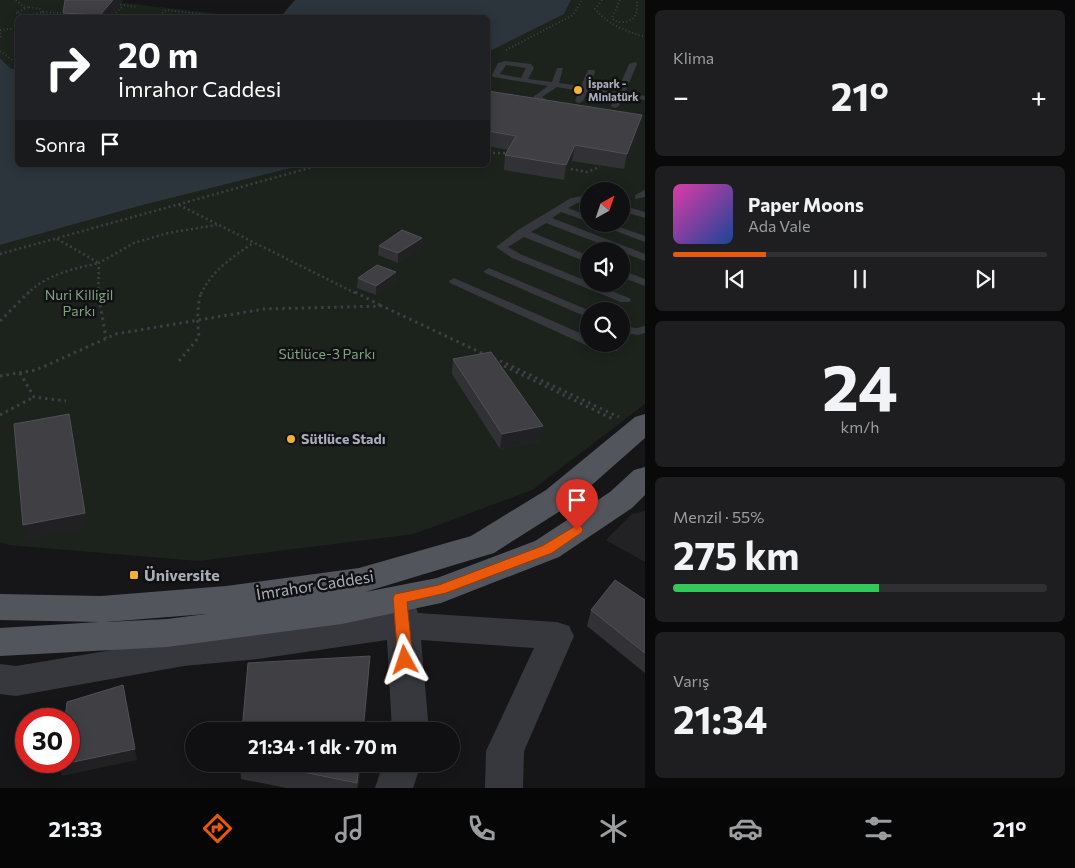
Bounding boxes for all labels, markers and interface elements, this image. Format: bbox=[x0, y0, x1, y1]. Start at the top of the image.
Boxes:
text: 20 m bbox=[118, 32, 198, 75]
icon: right bbox=[35, 35, 100, 100]
text: Klima bbox=[673, 48, 714, 67]
text: 21° bbox=[831, 72, 889, 119]
text: İmrahor Caddesi bbox=[118, 75, 281, 102]
place label: İspark - Miniatürk bbox=[588, 77, 639, 103]
text: − bbox=[673, 79, 689, 113]
text: + bbox=[1031, 79, 1047, 113]
marker: İspark - Miniatürk bbox=[572, 84, 584, 96]
icon: arrive bbox=[96, 130, 124, 158]
text: Sonra bbox=[35, 133, 86, 156]
north arrow bbox=[580, 182, 630, 232]
map controls bbox=[580, 182, 630, 352]
text: Paper Moons bbox=[748, 193, 864, 216]
text: Ada Vale bbox=[748, 216, 810, 235]
button: sound bbox=[580, 242, 630, 292]
icon: previous bbox=[721, 265, 749, 293]
icon: pause bbox=[846, 265, 874, 293]
icon: next bbox=[971, 265, 999, 293]
park label: Nuri Killigil Parkı bbox=[45, 286, 113, 319]
button: search bbox=[580, 302, 630, 352]
park label: Sütlüce-3 Parkı bbox=[279, 345, 375, 362]
text: 24 bbox=[822, 345, 898, 424]
text: km/h bbox=[841, 417, 879, 436]
place label: Sütlüce Stadı bbox=[301, 430, 386, 447]
marker: Sütlüce Stadı bbox=[285, 433, 297, 445]
pin bbox=[556, 479, 598, 530]
icon: arrive bbox=[563, 486, 591, 514]
text: Menzil · 55% bbox=[673, 507, 764, 526]
text: 275 km bbox=[673, 531, 799, 578]
place label: Üniversite bbox=[144, 565, 220, 584]
street label: İmrahor Caddesi bbox=[255, 566, 375, 603]
marker: Üniversite bbox=[128, 569, 140, 581]
position arrow bbox=[378, 633, 430, 685]
text: Varış bbox=[673, 671, 709, 690]
text: 21:34 bbox=[673, 695, 767, 742]
speed limit sign: 30 bbox=[15, 708, 80, 773]
text: 21:34 · 1 dk · 70 m bbox=[248, 735, 397, 758]
icon: directions bbox=[200, 811, 235, 846]
icon: music bbox=[332, 811, 367, 846]
icon: phone bbox=[464, 811, 499, 846]
icon: climate bbox=[596, 811, 631, 846]
icon: car bbox=[728, 811, 763, 846]
icon: filters bbox=[861, 811, 896, 846]
text: 21:33 bbox=[49, 815, 102, 842]
text: 21° bbox=[993, 815, 1026, 842]

